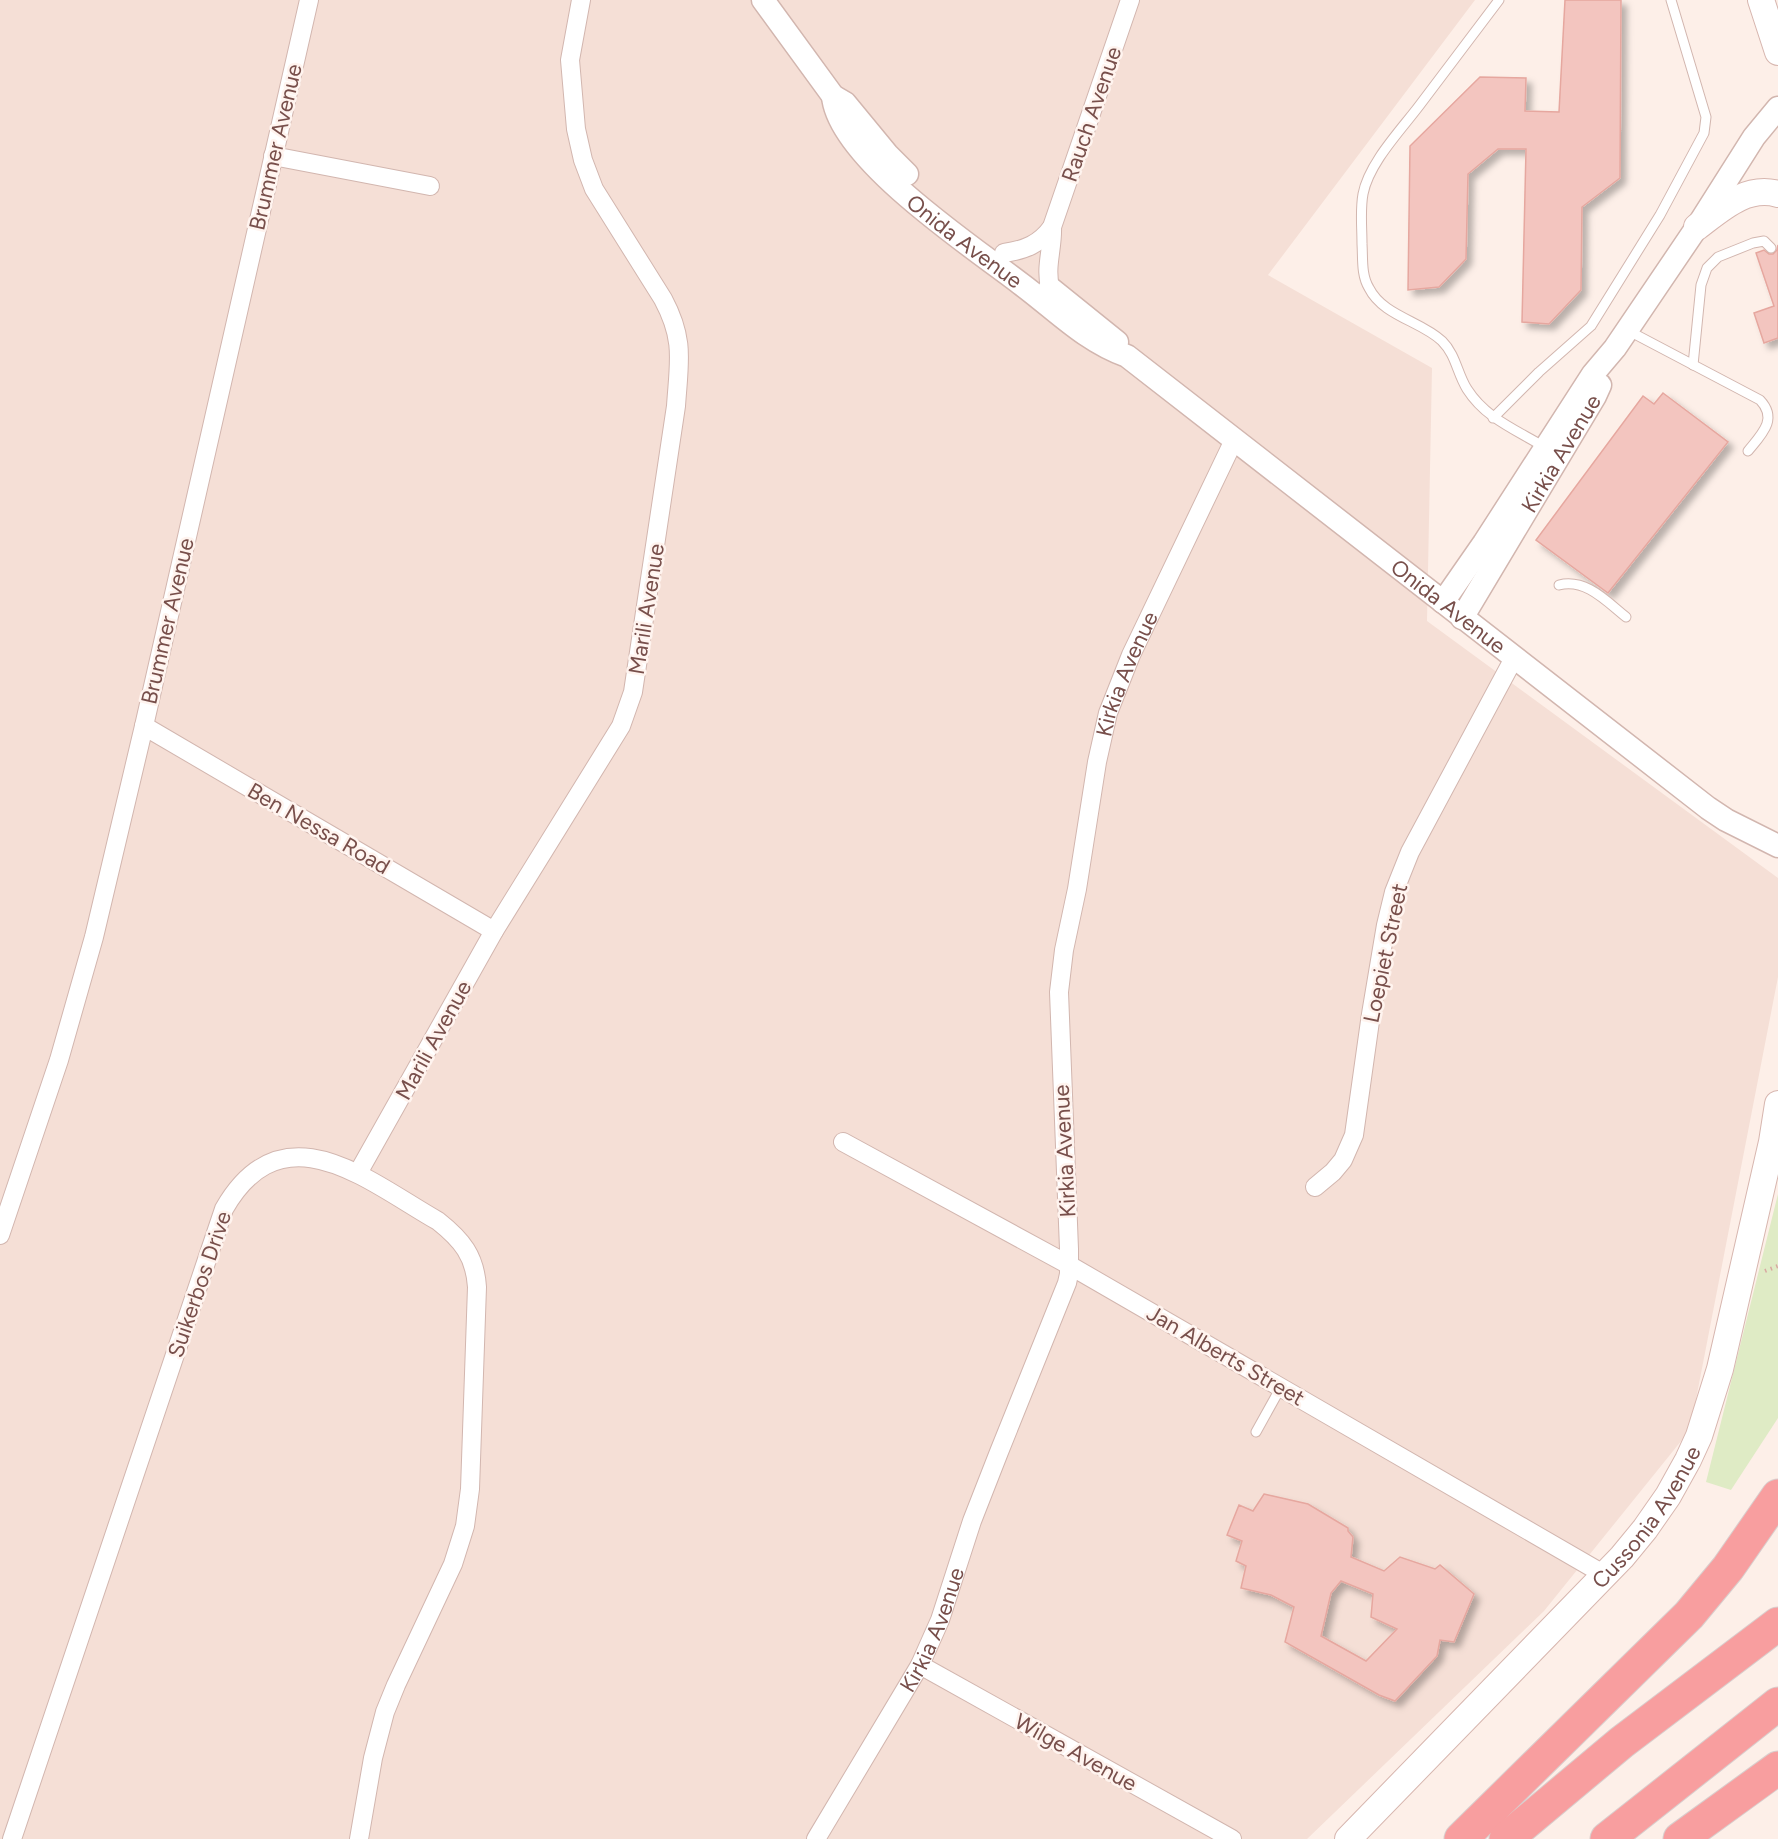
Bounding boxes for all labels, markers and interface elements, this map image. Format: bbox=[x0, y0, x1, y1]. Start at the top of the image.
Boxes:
street label: Rauch Avenue bbox=[1056, 43, 1127, 185]
street label: Brummer Avenue bbox=[243, 61, 308, 233]
street label: Onida Avenue bbox=[901, 189, 1028, 294]
street label: Kirkia Avenue bbox=[1515, 390, 1607, 517]
street label: Brummer Avenue bbox=[135, 535, 200, 707]
street label: Marili Avenue bbox=[623, 542, 670, 676]
street label: Onida Avenue bbox=[1385, 553, 1511, 660]
street label: Kirkia Avenue bbox=[1090, 607, 1164, 739]
street label: Ben Nessa Road bbox=[243, 777, 395, 880]
street label: Loepiet Street bbox=[1358, 881, 1413, 1025]
street label: Marili Avenue bbox=[390, 976, 477, 1105]
street label: Kirkia Avenue bbox=[1048, 1084, 1081, 1218]
street label: Suikerbos Drive bbox=[162, 1207, 237, 1361]
street label: Jan Alberts Street bbox=[1142, 1299, 1310, 1412]
street label: Cussonia Avenue bbox=[1586, 1442, 1707, 1594]
street label: Kirkia Avenue bbox=[894, 1564, 970, 1697]
street label: Wilge Avenue bbox=[1010, 1708, 1142, 1797]

